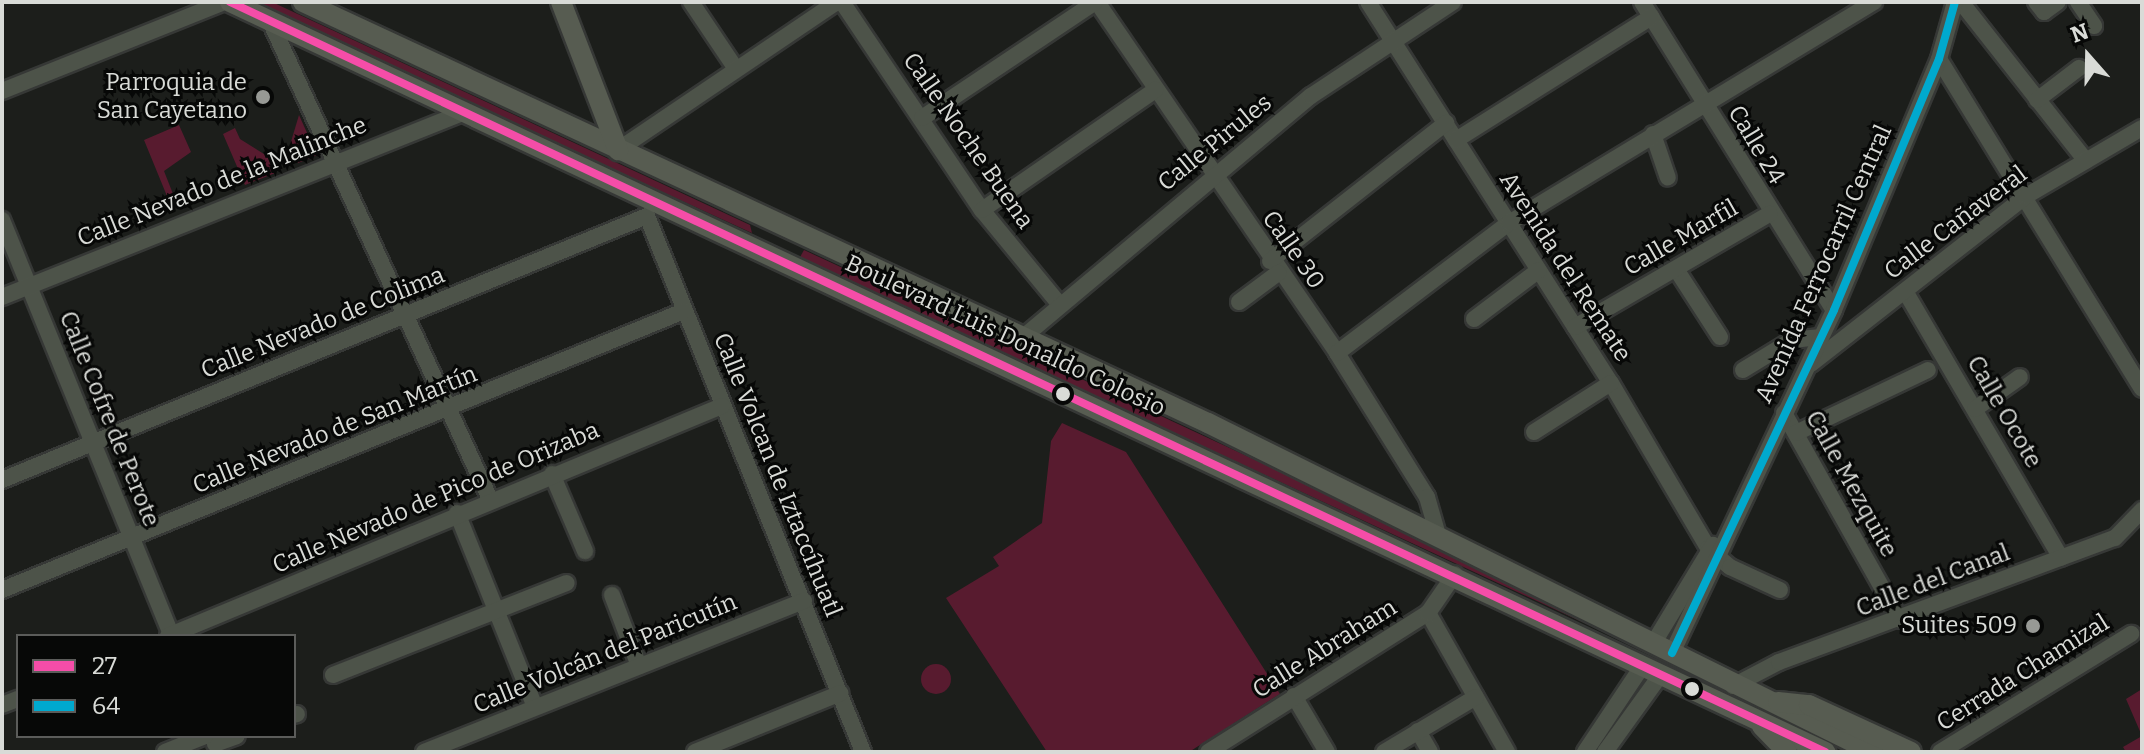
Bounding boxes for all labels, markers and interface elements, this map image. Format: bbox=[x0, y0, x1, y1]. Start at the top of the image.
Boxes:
north arrow bbox=[2048, 16, 2128, 96]
text: N bbox=[2067, 17, 2092, 49]
street label: Calle Noche Buena bbox=[896, 47, 1040, 235]
place label: Parroquia de San Cayetano bbox=[97, 69, 247, 125]
marker: Parroquia de San Cayetano bbox=[254, 88, 272, 106]
street label: Calle Pirules bbox=[1152, 88, 1278, 198]
street label: Calle 24 bbox=[1721, 100, 1791, 190]
street label: Calle Nevado de la Malinche bbox=[73, 111, 371, 253]
street label: Avenida Ferrocarril Central bbox=[1750, 121, 1898, 407]
street label: Calle Cañaveral bbox=[1879, 160, 2033, 286]
street label: Avenida del Remate bbox=[1493, 167, 1637, 367]
street label: Calle Marfil bbox=[1619, 194, 1743, 282]
street label: Calle 30 bbox=[1256, 205, 1330, 295]
street label: Boulevard Luis Donaldo Colosio bbox=[840, 249, 1170, 423]
street label: Calle Nevado de Colima bbox=[197, 261, 449, 385]
street label: Calle Cofre de Perote bbox=[53, 307, 165, 531]
street label: Calle Volcan de Iztaccíhuatl bbox=[707, 329, 847, 621]
street label: Calle Ocote bbox=[1960, 351, 2048, 473]
street label: Calle Nevado de San Martín bbox=[189, 360, 481, 500]
unlabelled marker bbox=[1055, 386, 1071, 402]
street label: Calle Mezquite bbox=[1799, 406, 1903, 562]
street label: Calle Nevado de Pico de Orizaba bbox=[268, 416, 604, 580]
street label: Calle del Canal bbox=[1852, 538, 2014, 624]
street label: Calle Volcán del Paricutín bbox=[469, 588, 741, 720]
street label: Calle Abraham bbox=[1248, 593, 1402, 705]
street label: Cerrada Chamizal bbox=[1932, 608, 2114, 738]
place label: Suites 509 bbox=[1901, 612, 2017, 640]
marker: Suites 509 bbox=[2024, 617, 2042, 635]
legend bbox=[16, 634, 296, 738]
text: 27 bbox=[92, 652, 117, 680]
unlabelled marker bbox=[1684, 681, 1700, 697]
text: 64 bbox=[92, 692, 120, 720]

